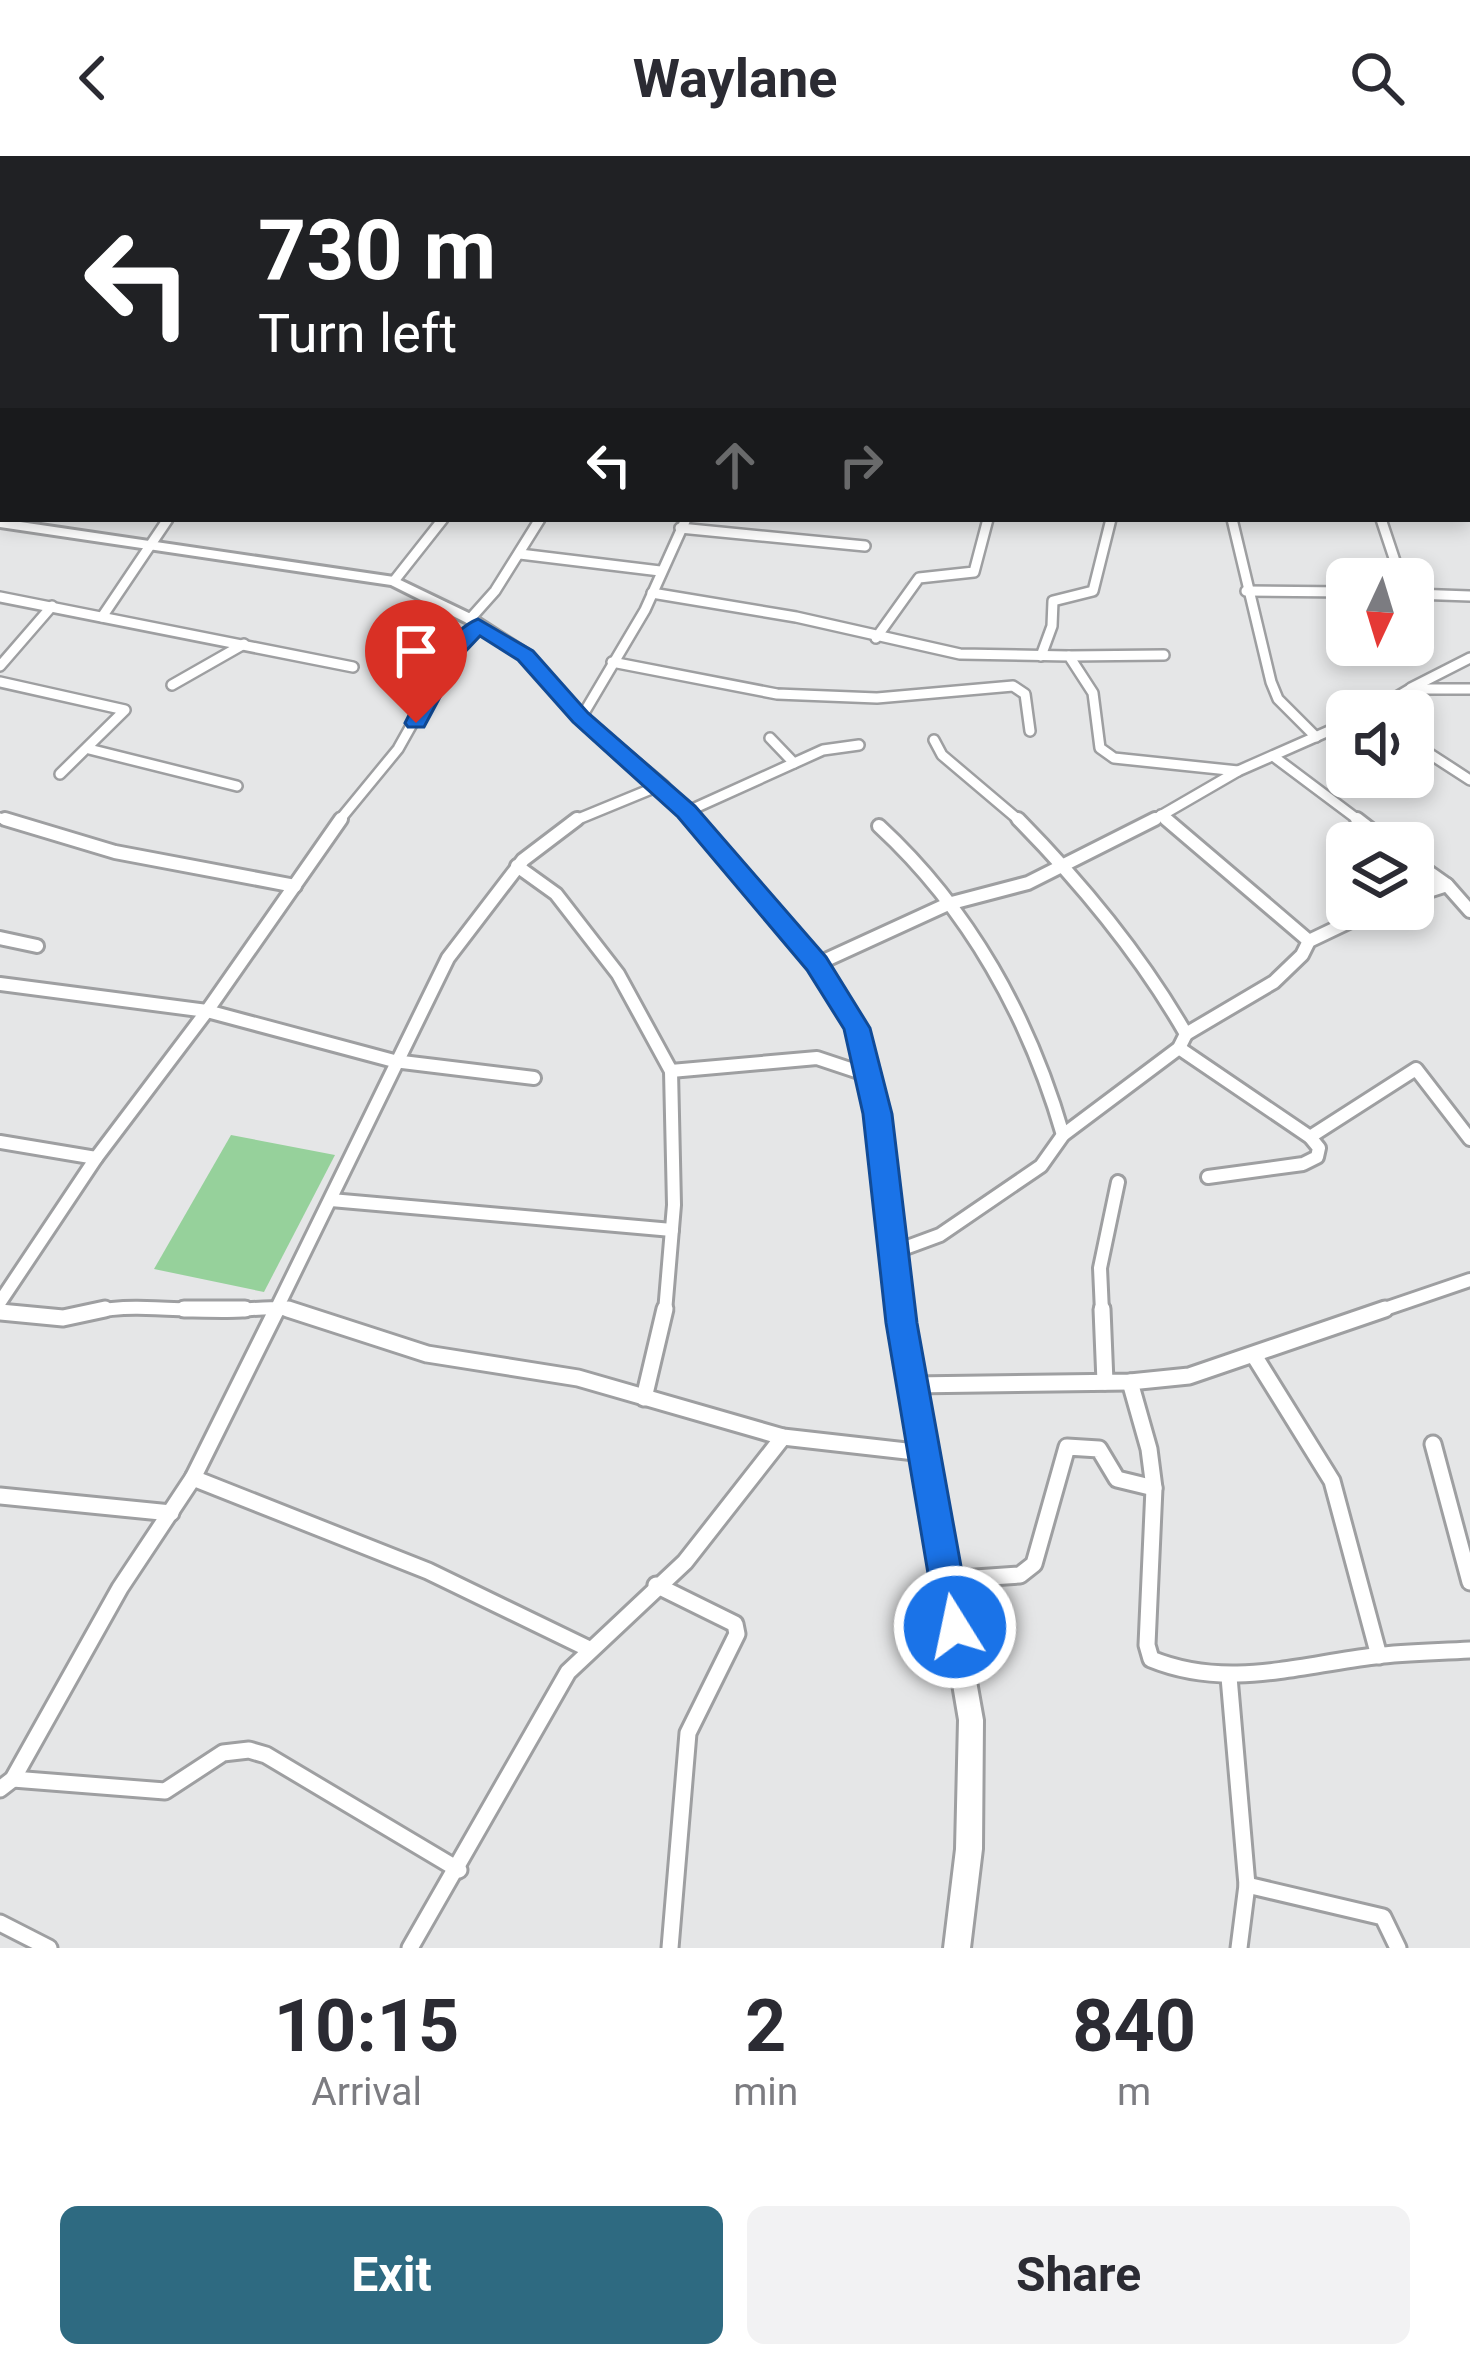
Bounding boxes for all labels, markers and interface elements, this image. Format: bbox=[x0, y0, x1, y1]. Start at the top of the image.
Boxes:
icon: back bbox=[60, 45, 126, 111]
icon: search bbox=[1344, 45, 1410, 111]
text: Waylane bbox=[633, 47, 837, 110]
text: 730 m bbox=[258, 201, 496, 300]
icon: left bbox=[60, 204, 216, 360]
text: Turn left bbox=[258, 302, 457, 365]
icon: left bbox=[576, 432, 642, 498]
icon: ahead bbox=[702, 432, 768, 498]
icon: right bbox=[828, 432, 894, 498]
north arrow bbox=[1326, 558, 1434, 666]
map controls bbox=[1326, 558, 1434, 930]
pin bbox=[365, 600, 467, 723]
icon: arrive bbox=[383, 618, 449, 684]
button: sound bbox=[1326, 690, 1434, 798]
button: layers bbox=[1326, 822, 1434, 930]
position arrow bbox=[892, 1564, 1018, 1690]
text: 10:15 bbox=[274, 1984, 459, 2069]
text: 2 bbox=[745, 1984, 786, 2069]
text: 840 bbox=[1072, 1984, 1196, 2069]
text: Arrival bbox=[311, 2069, 422, 2115]
text: min bbox=[733, 2069, 798, 2115]
text: m bbox=[1117, 2069, 1151, 2115]
button: Exit bbox=[60, 2206, 723, 2344]
button: Share bbox=[747, 2206, 1410, 2344]

